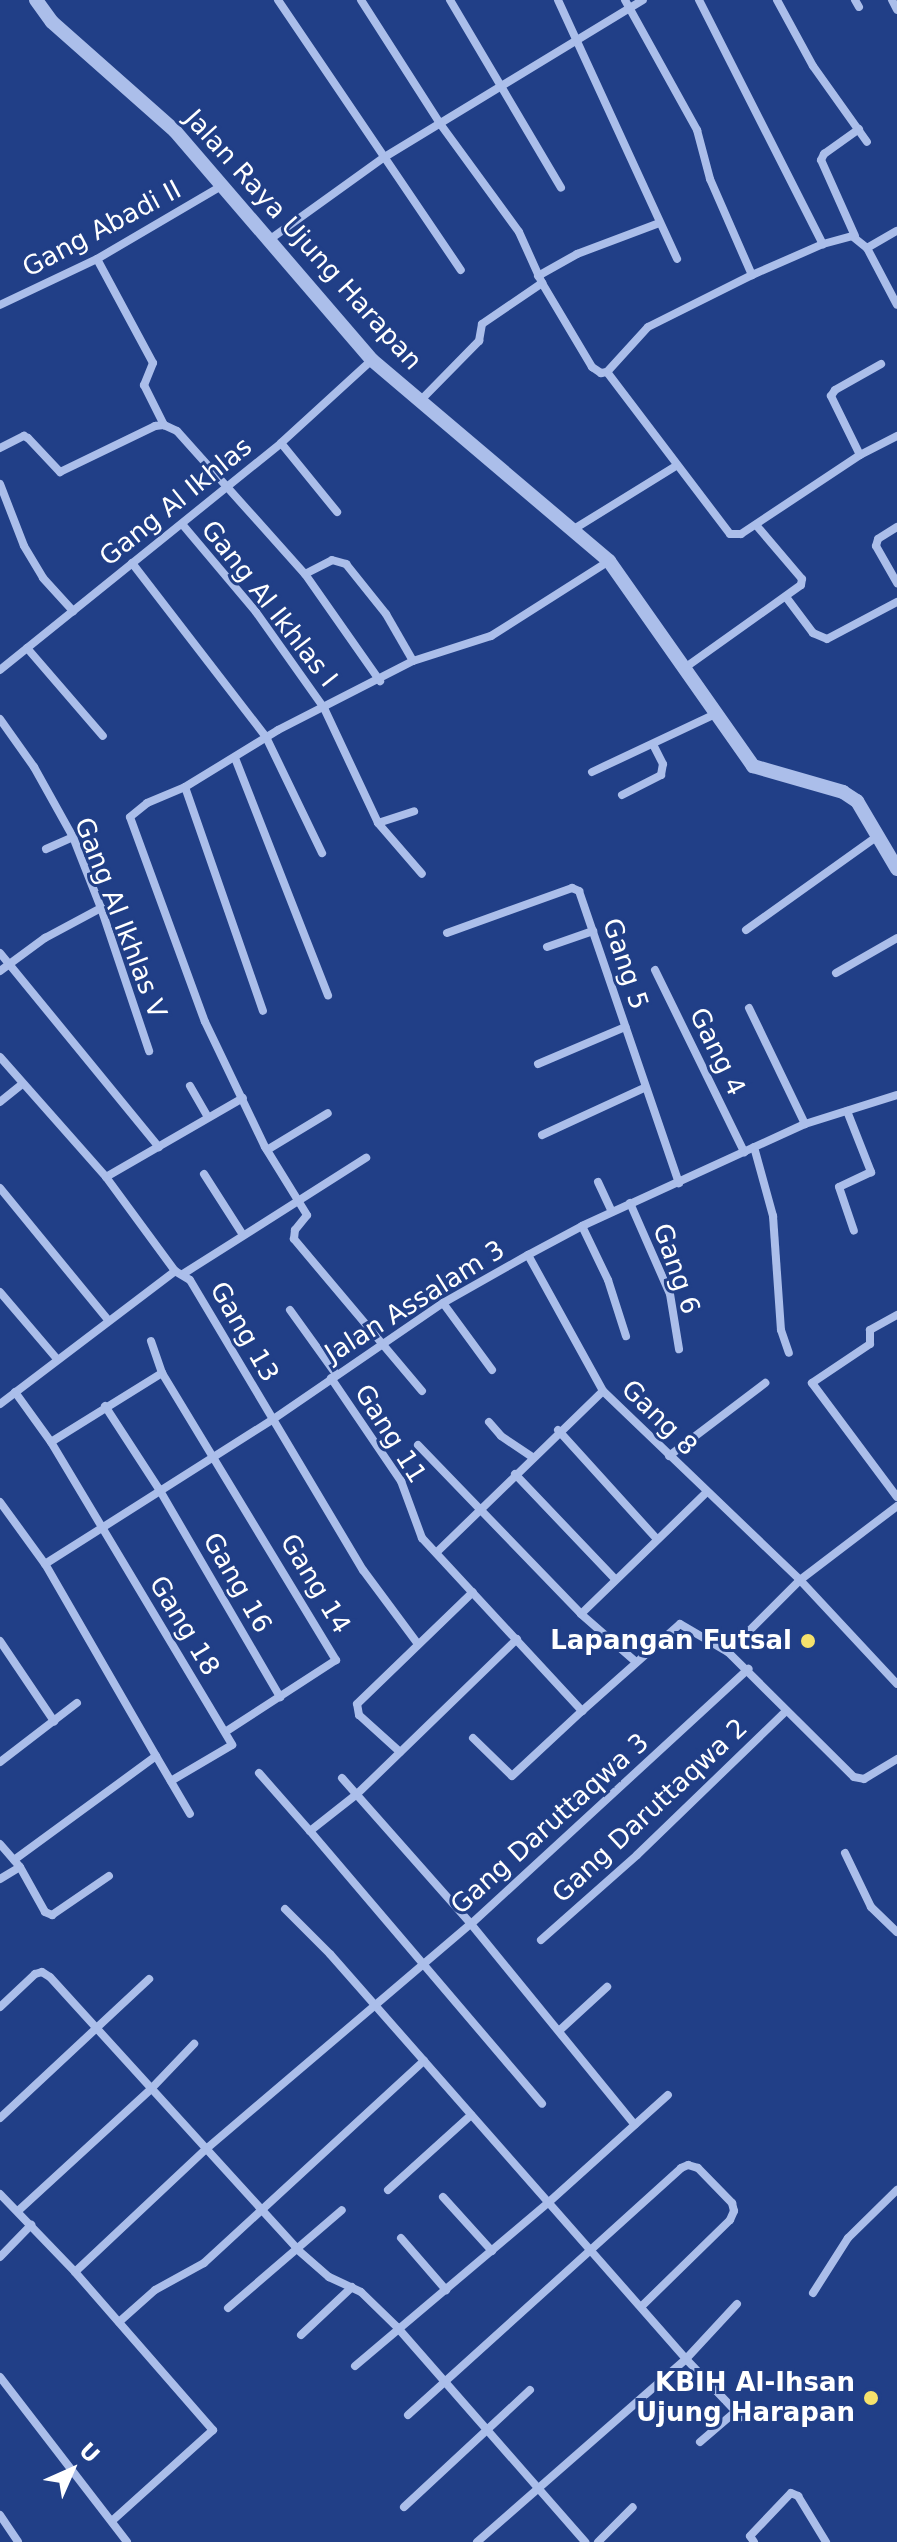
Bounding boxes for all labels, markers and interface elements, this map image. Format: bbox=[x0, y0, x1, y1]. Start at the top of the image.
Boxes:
street label: Jalan Raya Ujung Harapan bbox=[178, 103, 428, 377]
street label: Gang Abadi II bbox=[17, 174, 187, 284]
street label: Gang Al Ikhlas bbox=[94, 431, 258, 573]
street label: Gang Al Ikhlas I bbox=[194, 515, 344, 693]
street label: Gang Al Ikhlas V bbox=[67, 813, 173, 1023]
street label: Gang 5 bbox=[596, 915, 654, 1013]
street label: Gang 4 bbox=[682, 1003, 752, 1101]
street label: Gang 6 bbox=[646, 1220, 706, 1318]
street label: Jalan Assalam 3 bbox=[320, 1234, 510, 1370]
street label: Gang 13 bbox=[203, 1276, 285, 1388]
street label: Gang 8 bbox=[615, 1374, 703, 1462]
street label: Gang 11 bbox=[348, 1379, 432, 1489]
street label: Gang 16 bbox=[196, 1527, 278, 1639]
street label: Gang 14 bbox=[273, 1529, 357, 1639]
street label: Gang 18 bbox=[142, 1571, 226, 1681]
place label: Lapangan Futsal bbox=[550, 1625, 792, 1657]
marker: Lapangan Futsal bbox=[799, 1632, 817, 1650]
street label: Gang Daruttaqwa 2 bbox=[546, 1713, 754, 1909]
street label: Gang Daruttaqwa 3 bbox=[445, 1727, 655, 1921]
place label: KBIH Al-Ihsan Ujung Harapan bbox=[636, 2367, 855, 2428]
marker: KBIH Al-Ihsan Ujung Harapan bbox=[862, 2389, 880, 2407]
north arrow bbox=[32, 2430, 112, 2510]
text: U bbox=[74, 2438, 104, 2468]

